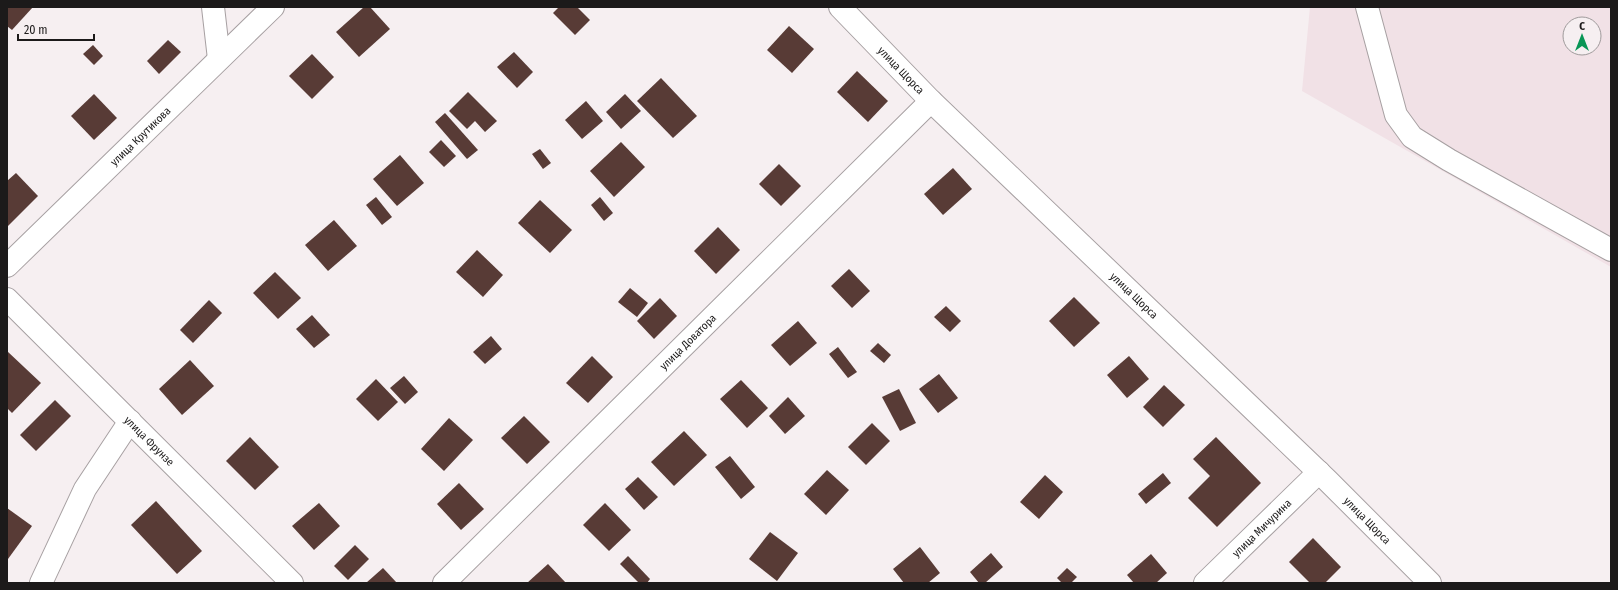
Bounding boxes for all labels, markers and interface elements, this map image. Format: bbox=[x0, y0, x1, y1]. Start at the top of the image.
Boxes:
scale bar bbox=[18, 16, 94, 42]
north arrow bbox=[1562, 16, 1602, 56]
text: С bbox=[1579, 20, 1585, 33]
text: 20 m bbox=[24, 23, 48, 37]
street label: улица Щорса bbox=[875, 44, 927, 97]
street label: улица Крутикова bbox=[108, 104, 173, 169]
street label: улица Щорса bbox=[1107, 270, 1160, 322]
street label: улица Доватора bbox=[657, 311, 719, 373]
street label: улица Фрунзе bbox=[121, 414, 177, 469]
street label: улица Щорса bbox=[1341, 495, 1393, 547]
street label: улица Мичурина bbox=[1230, 497, 1294, 560]

